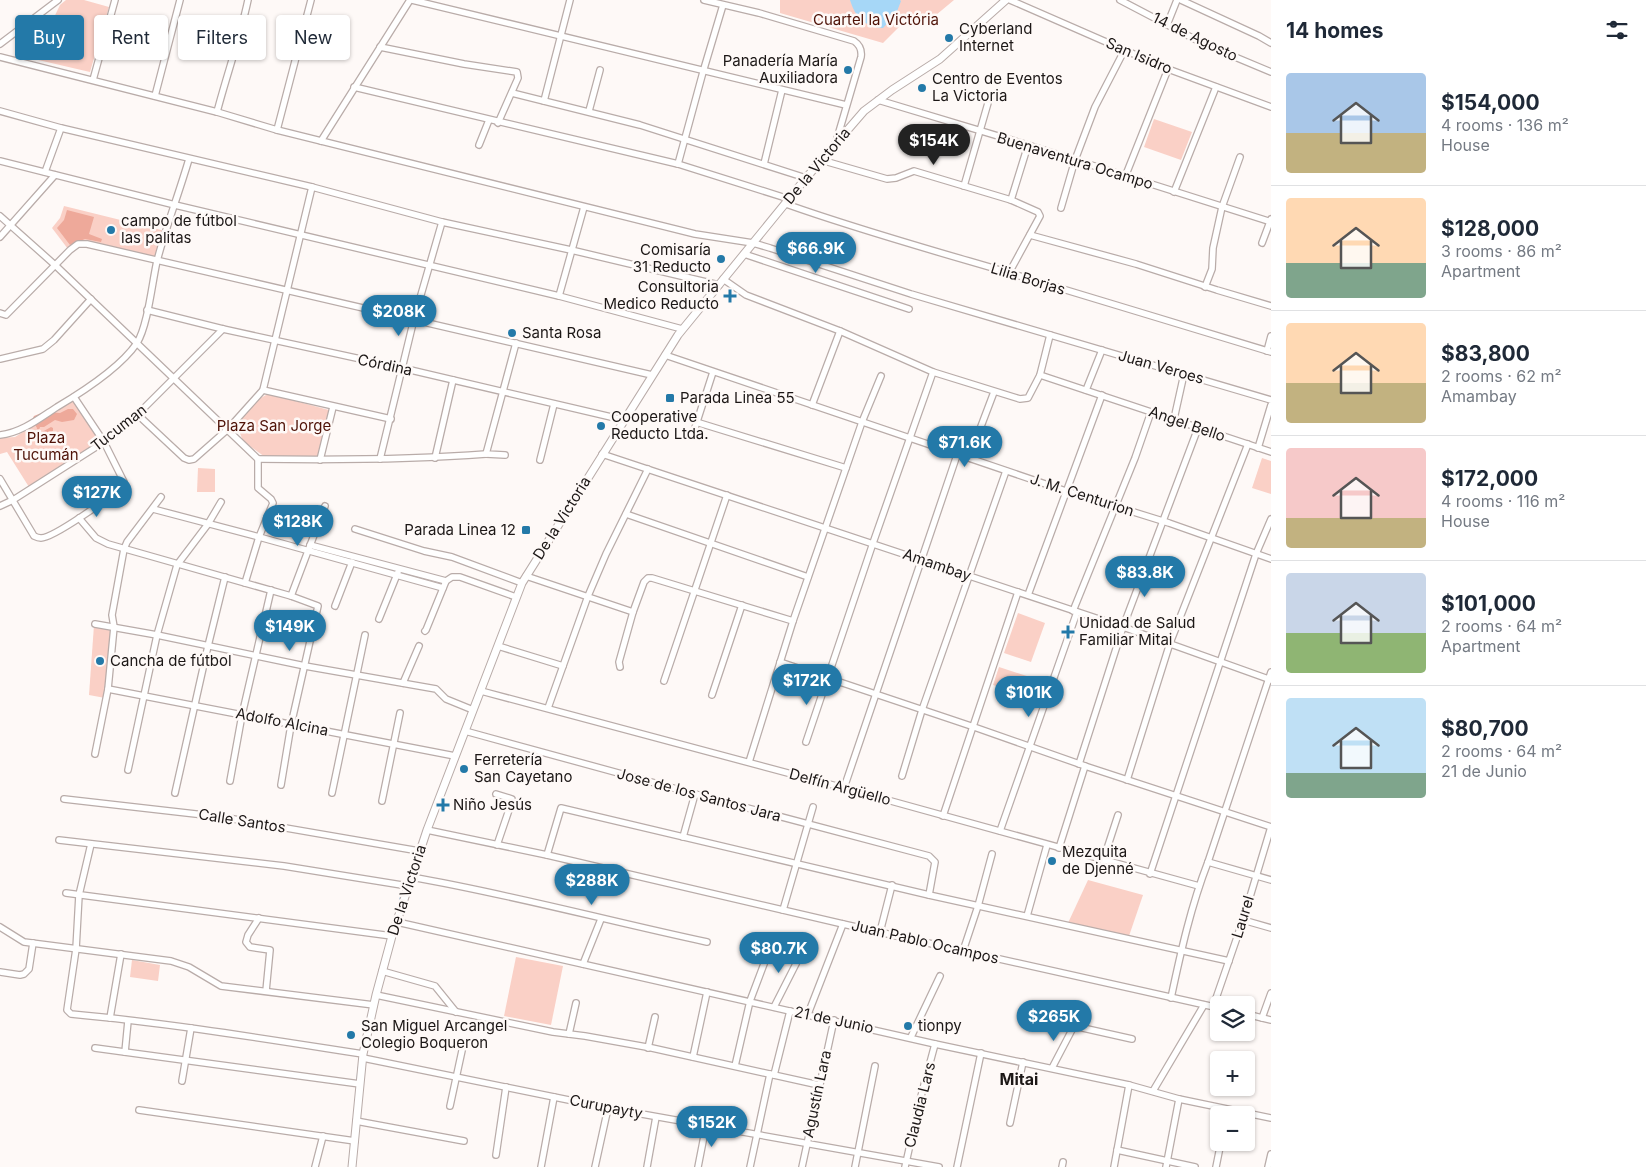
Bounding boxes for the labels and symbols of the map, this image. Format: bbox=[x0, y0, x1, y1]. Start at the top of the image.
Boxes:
street label: 14 de Agosto bbox=[1150, 8, 1241, 65]
park label: Cuartel la Victória bbox=[813, 10, 939, 29]
place label: Cyberland Internet bbox=[959, 19, 1032, 55]
marker: Cyberland Internet bbox=[943, 32, 955, 44]
street label: San Isidro bbox=[1103, 33, 1175, 78]
place label: Panadería María Auxiliadora bbox=[723, 51, 838, 87]
marker: Panadería María Auxiliadora bbox=[842, 64, 854, 76]
place label: Centro de Eventos La Victoria bbox=[932, 69, 1063, 105]
marker: Centro de Eventos La Victoria bbox=[916, 82, 928, 94]
street label: De la Victoria bbox=[779, 123, 854, 208]
pin: $154K bbox=[899, 124, 969, 166]
street label: Buenaventura Ocampo bbox=[995, 128, 1155, 193]
place label: campo de fútbol las palitas bbox=[121, 211, 237, 247]
marker: campo de fútbol las palitas bbox=[105, 224, 117, 236]
pin: $66.9K bbox=[775, 232, 857, 274]
place label: Comisaría 31 Reducto bbox=[633, 240, 711, 276]
marker: Comisaría 31 Reducto bbox=[715, 253, 727, 265]
street label: Lilia Borjas bbox=[989, 258, 1068, 299]
place label: Consultoria Medico Reducto bbox=[604, 277, 719, 313]
marker: Consultoria Medico Reducto bbox=[723, 289, 737, 303]
pin: $208K bbox=[364, 294, 434, 337]
place label: Santa Rosa bbox=[522, 323, 601, 342]
marker: Santa Rosa bbox=[506, 327, 518, 339]
street label: Juan Veroes bbox=[1116, 345, 1206, 388]
street label: Córdina bbox=[356, 349, 414, 380]
place label: Parada Linea 55 bbox=[680, 388, 795, 407]
marker: Parada Linea 55 bbox=[664, 392, 676, 404]
street label: Tucuman bbox=[87, 400, 150, 455]
street label: Angel Bello bbox=[1146, 402, 1228, 446]
place label: Cooperative Reducto Ltda. bbox=[611, 407, 709, 443]
park label: Plaza San Jorge bbox=[217, 416, 331, 435]
marker: Cooperative Reducto Ltda. bbox=[595, 420, 607, 432]
pin: $71.6K bbox=[924, 426, 1006, 468]
park label: Plaza Tucumán bbox=[13, 428, 79, 464]
street label: J. M. Centurion bbox=[1028, 469, 1137, 520]
street label: De la Victoria bbox=[529, 473, 595, 563]
pin: $127K bbox=[62, 476, 132, 518]
pin: $128K bbox=[263, 504, 333, 547]
place label: Parada Linea 12 bbox=[404, 520, 516, 539]
marker: Parada Linea 12 bbox=[520, 524, 532, 536]
street label: Amambay bbox=[900, 544, 974, 585]
pin: $83.8K bbox=[1104, 556, 1186, 598]
pin: $149K bbox=[255, 610, 325, 652]
place label: Unidad de Salud Familiar Mitai bbox=[1079, 613, 1196, 649]
marker: Unidad de Salud Familiar Mitai bbox=[1061, 625, 1075, 639]
place label: Cancha de fútbol bbox=[110, 651, 232, 670]
marker: Cancha de fútbol bbox=[94, 655, 106, 667]
pin: $172K bbox=[772, 664, 842, 706]
pin: $101K bbox=[994, 676, 1064, 718]
street label: Adolfo Alcina bbox=[234, 703, 330, 740]
place label: Ferretería San Cayetano bbox=[474, 750, 572, 786]
marker: Ferretería San Cayetano bbox=[458, 763, 470, 775]
street label: Jose de los Santos Jara bbox=[615, 763, 783, 826]
street label: Delfín Argüello bbox=[787, 764, 893, 809]
place label: Niño Jesús bbox=[453, 795, 532, 814]
marker: Niño Jesús bbox=[437, 799, 449, 811]
street label: Calle Santos bbox=[197, 804, 287, 837]
street label: De la Victoria bbox=[383, 842, 430, 938]
place label: Mezquita de Djenné bbox=[1062, 842, 1134, 878]
marker: Mezquita de Djenné bbox=[1046, 855, 1058, 867]
pin: $288K bbox=[557, 864, 627, 906]
street label: Laurel bbox=[1227, 893, 1258, 940]
street label: Juan Pablo Ocampos bbox=[849, 915, 1001, 968]
pin: $80.7K bbox=[738, 932, 820, 974]
pin: $265K bbox=[1019, 1000, 1089, 1042]
street label: 21 de Junio bbox=[793, 1002, 875, 1037]
place label: San Miguel Arcangel Colegio Boqueron bbox=[361, 1016, 507, 1052]
place label: tionpy bbox=[918, 1016, 962, 1035]
marker: tionpy bbox=[902, 1020, 914, 1032]
marker: San Miguel Arcangel Colegio Boqueron bbox=[345, 1029, 357, 1041]
street label: Agustín Lara bbox=[798, 1048, 835, 1139]
street label: Claudia Lars bbox=[900, 1060, 939, 1150]
district label: Mitai bbox=[1000, 1069, 1038, 1089]
street label: Curupayty bbox=[568, 1090, 645, 1123]
pin: $152K bbox=[677, 1106, 747, 1148]

